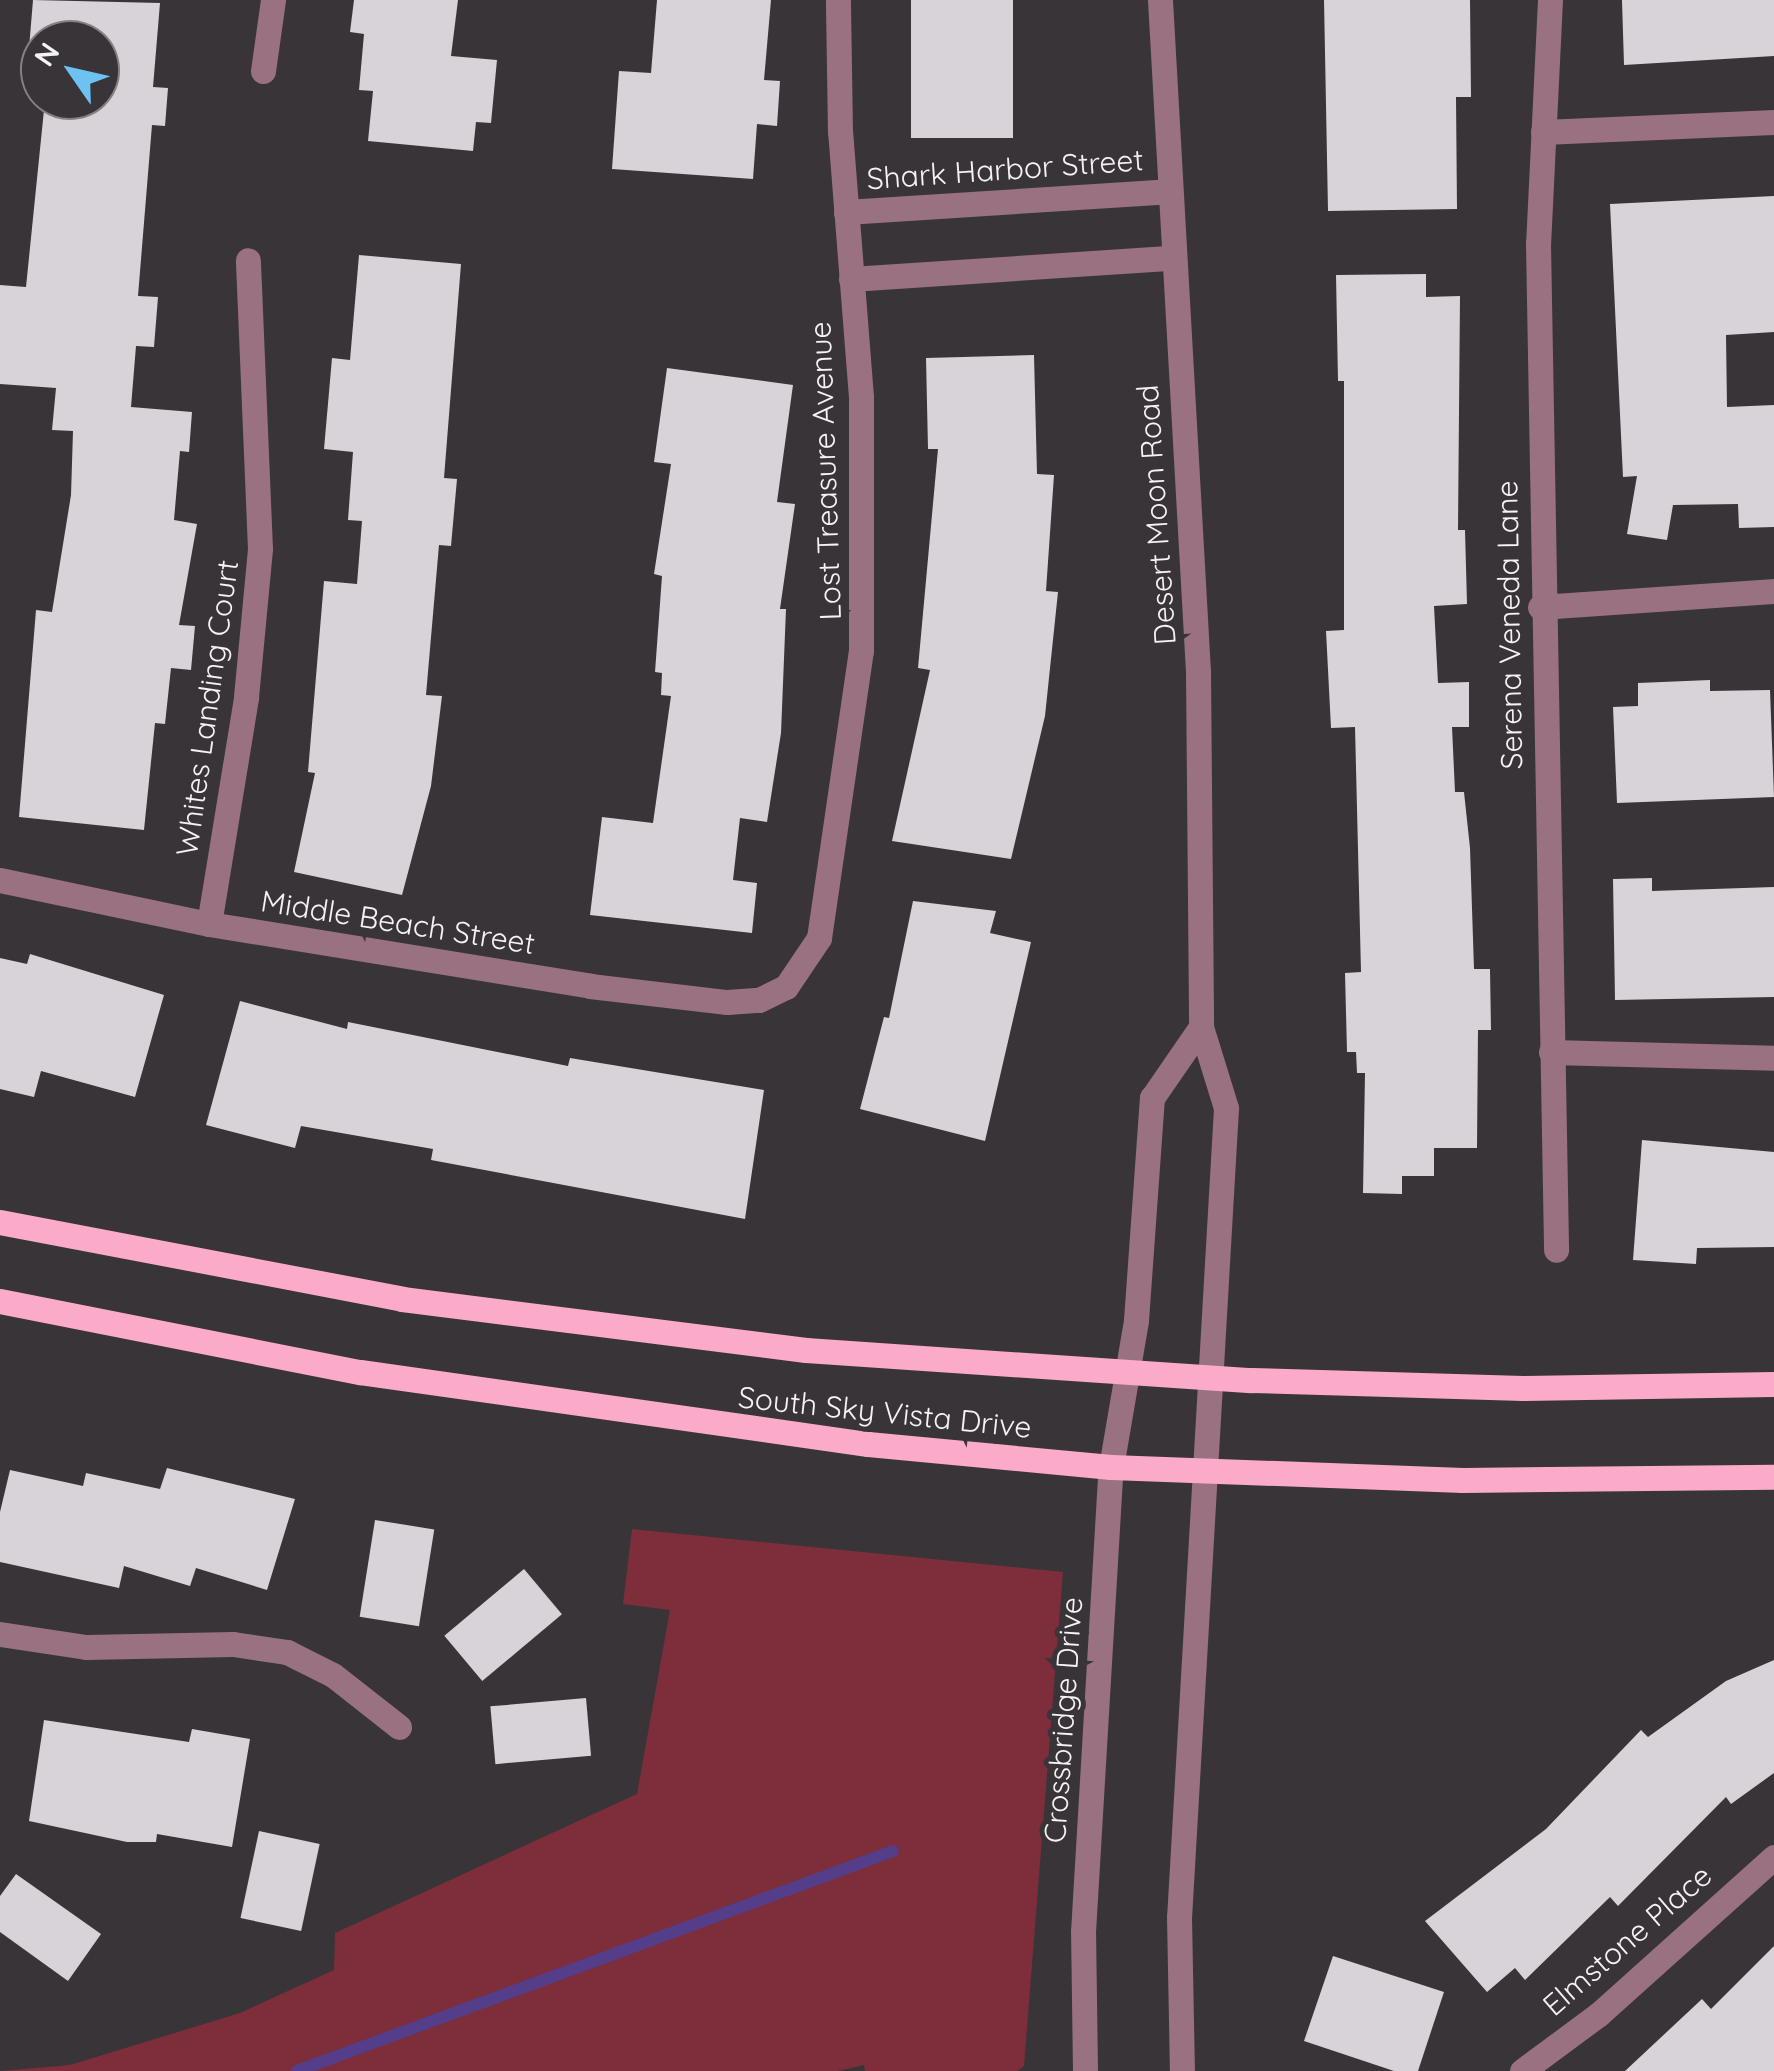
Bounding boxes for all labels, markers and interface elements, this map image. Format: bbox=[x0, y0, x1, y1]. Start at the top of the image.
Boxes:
north arrow bbox=[20, 20, 120, 120]
text: N bbox=[26, 36, 67, 72]
street label: Shark Harbor Street bbox=[865, 141, 1145, 197]
street label: Lost Treasure Avenue bbox=[802, 321, 848, 621]
street label: Desert Moon Road bbox=[1129, 384, 1183, 646]
street label: Serena Veneda Lane bbox=[1488, 480, 1530, 770]
street label: Whites Landing Court bbox=[168, 558, 246, 858]
street label: Middle Beach Street bbox=[258, 883, 538, 961]
street label: South Sky Vista Drive bbox=[737, 1379, 1033, 1445]
street label: Crossbridge Drive bbox=[1036, 1596, 1090, 1844]
street label: Elmstone Place bbox=[1535, 1857, 1719, 2023]

